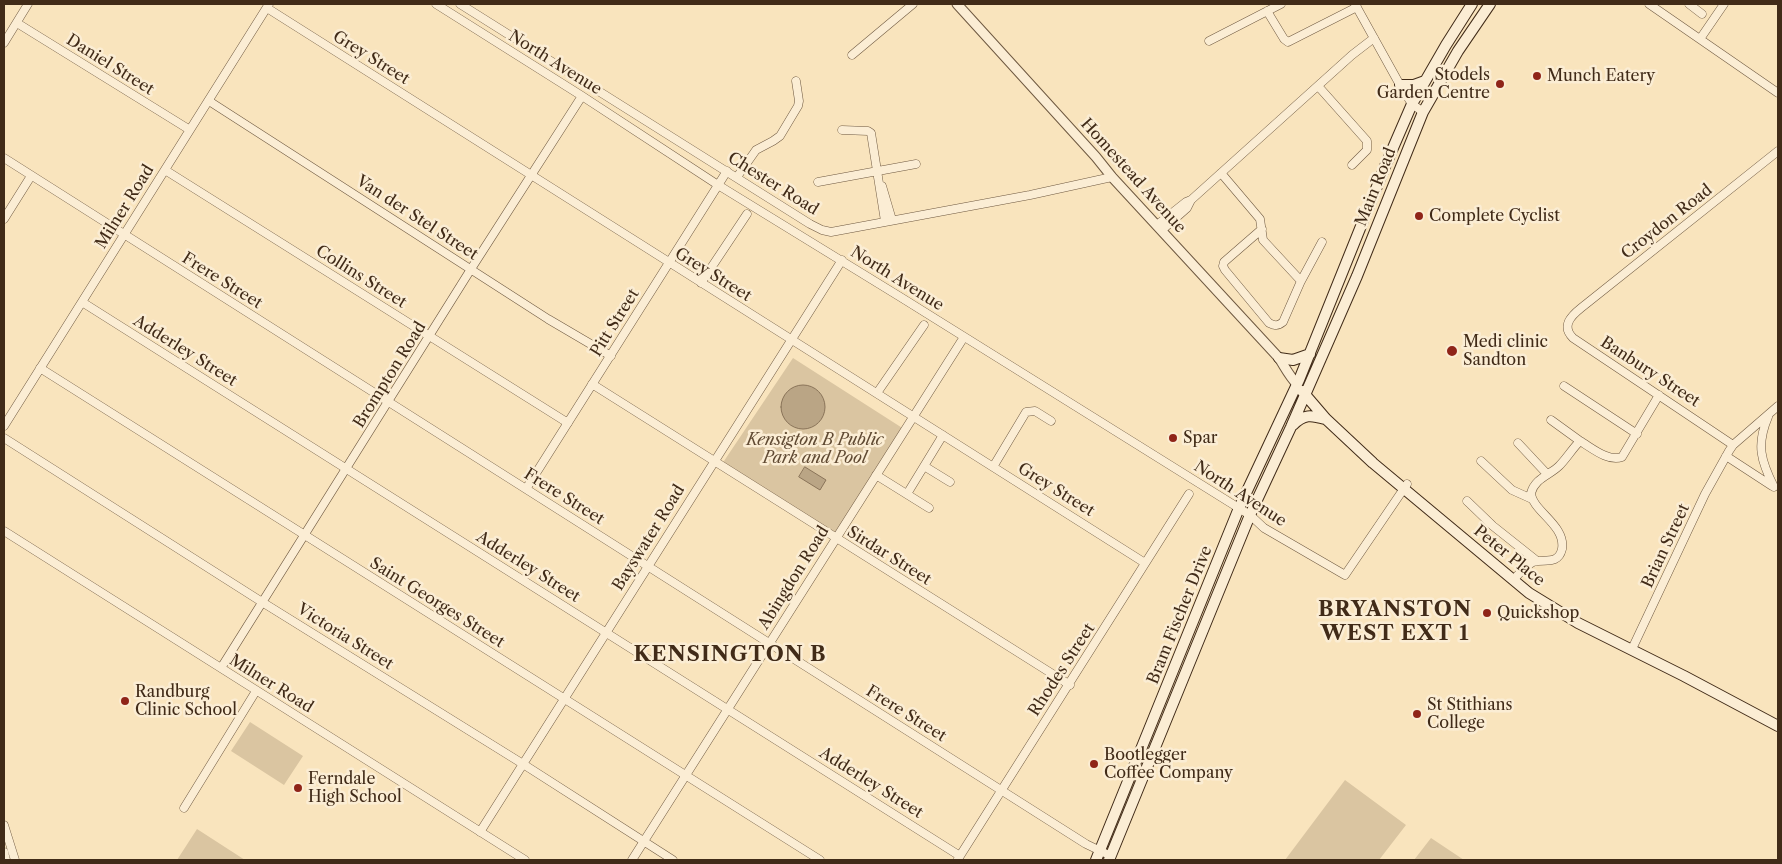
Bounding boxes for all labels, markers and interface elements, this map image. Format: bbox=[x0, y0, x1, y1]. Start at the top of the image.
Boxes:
street label: Grey Street bbox=[329, 27, 413, 89]
street label: North Avenue bbox=[505, 27, 605, 99]
street label: Daniel Street bbox=[63, 30, 157, 100]
place label: Stodels Garden Centre bbox=[1377, 65, 1490, 103]
place label: Munch Eatery bbox=[1547, 66, 1655, 86]
marker: Munch Eatery bbox=[1531, 70, 1543, 82]
marker: Stodels Garden Centre bbox=[1494, 78, 1506, 90]
street label: Homestead Avenue bbox=[1076, 115, 1190, 237]
street label: Main Road bbox=[1352, 145, 1400, 229]
street label: Chester Road bbox=[724, 148, 822, 220]
street label: Milner Road bbox=[92, 161, 158, 253]
street label: Van der Stel Street bbox=[353, 172, 481, 264]
street label: Croydon Road bbox=[1618, 181, 1716, 263]
place label: Complete Cyclist bbox=[1429, 206, 1560, 226]
marker: Complete Cyclist bbox=[1413, 210, 1425, 222]
street label: Collins Street bbox=[312, 242, 410, 312]
street label: North Avenue bbox=[847, 243, 947, 315]
street label: Grey Street bbox=[671, 244, 755, 306]
street label: Frere Street bbox=[178, 249, 266, 313]
street label: Pitt Street bbox=[587, 286, 643, 360]
street label: Adderley Street bbox=[130, 311, 240, 391]
street label: Brompton Road bbox=[350, 318, 430, 432]
place label: Medi clinic Sandton bbox=[1463, 332, 1548, 370]
street label: Banbury Street bbox=[1597, 333, 1703, 411]
marker: Medi clinic Sandton bbox=[1445, 344, 1459, 358]
place label: Spar bbox=[1183, 428, 1218, 448]
park label: Kensigton B Public Park and Pool bbox=[747, 430, 883, 468]
marker: Spar bbox=[1167, 432, 1179, 444]
street label: North Avenue bbox=[1190, 457, 1290, 531]
street label: Grey Street bbox=[1014, 459, 1098, 521]
street label: Frere Street bbox=[520, 465, 608, 529]
street label: Bayswater Road bbox=[609, 482, 689, 594]
street label: Brian Street bbox=[1638, 501, 1694, 591]
street label: Peter Place bbox=[1470, 522, 1548, 590]
street label: Abingdon Road bbox=[755, 523, 833, 633]
street label: Sirdar Street bbox=[843, 523, 935, 589]
street label: Adderley Street bbox=[473, 527, 583, 607]
street label: Bram Fischer Drive bbox=[1143, 543, 1217, 687]
street label: Saint Georges Street bbox=[366, 554, 508, 652]
district label: BRYANSTON WEST EXT 1 bbox=[1317, 597, 1473, 647]
street label: Victoria Street bbox=[293, 600, 397, 674]
place label: Quickshop bbox=[1497, 603, 1579, 623]
marker: Quickshop bbox=[1481, 607, 1493, 619]
street label: Rhodes Street bbox=[1025, 620, 1099, 720]
district label: KENSINGTON B bbox=[632, 642, 828, 668]
street label: Milner Road bbox=[225, 651, 317, 717]
place label: Randburg Clinic School bbox=[135, 682, 237, 720]
street label: Frere Street bbox=[862, 682, 950, 746]
marker: Randburg Clinic School bbox=[119, 695, 131, 707]
place label: St Stithians College bbox=[1427, 695, 1513, 733]
marker: St Stithians College bbox=[1411, 708, 1423, 720]
street label: Adderley Street bbox=[816, 743, 926, 823]
place label: Bootlegger Coffee Company bbox=[1104, 745, 1233, 783]
marker: Bootlegger Coffee Company bbox=[1088, 758, 1100, 770]
place label: Ferndale High School bbox=[308, 769, 402, 807]
marker: Ferndale High School bbox=[292, 782, 304, 794]

